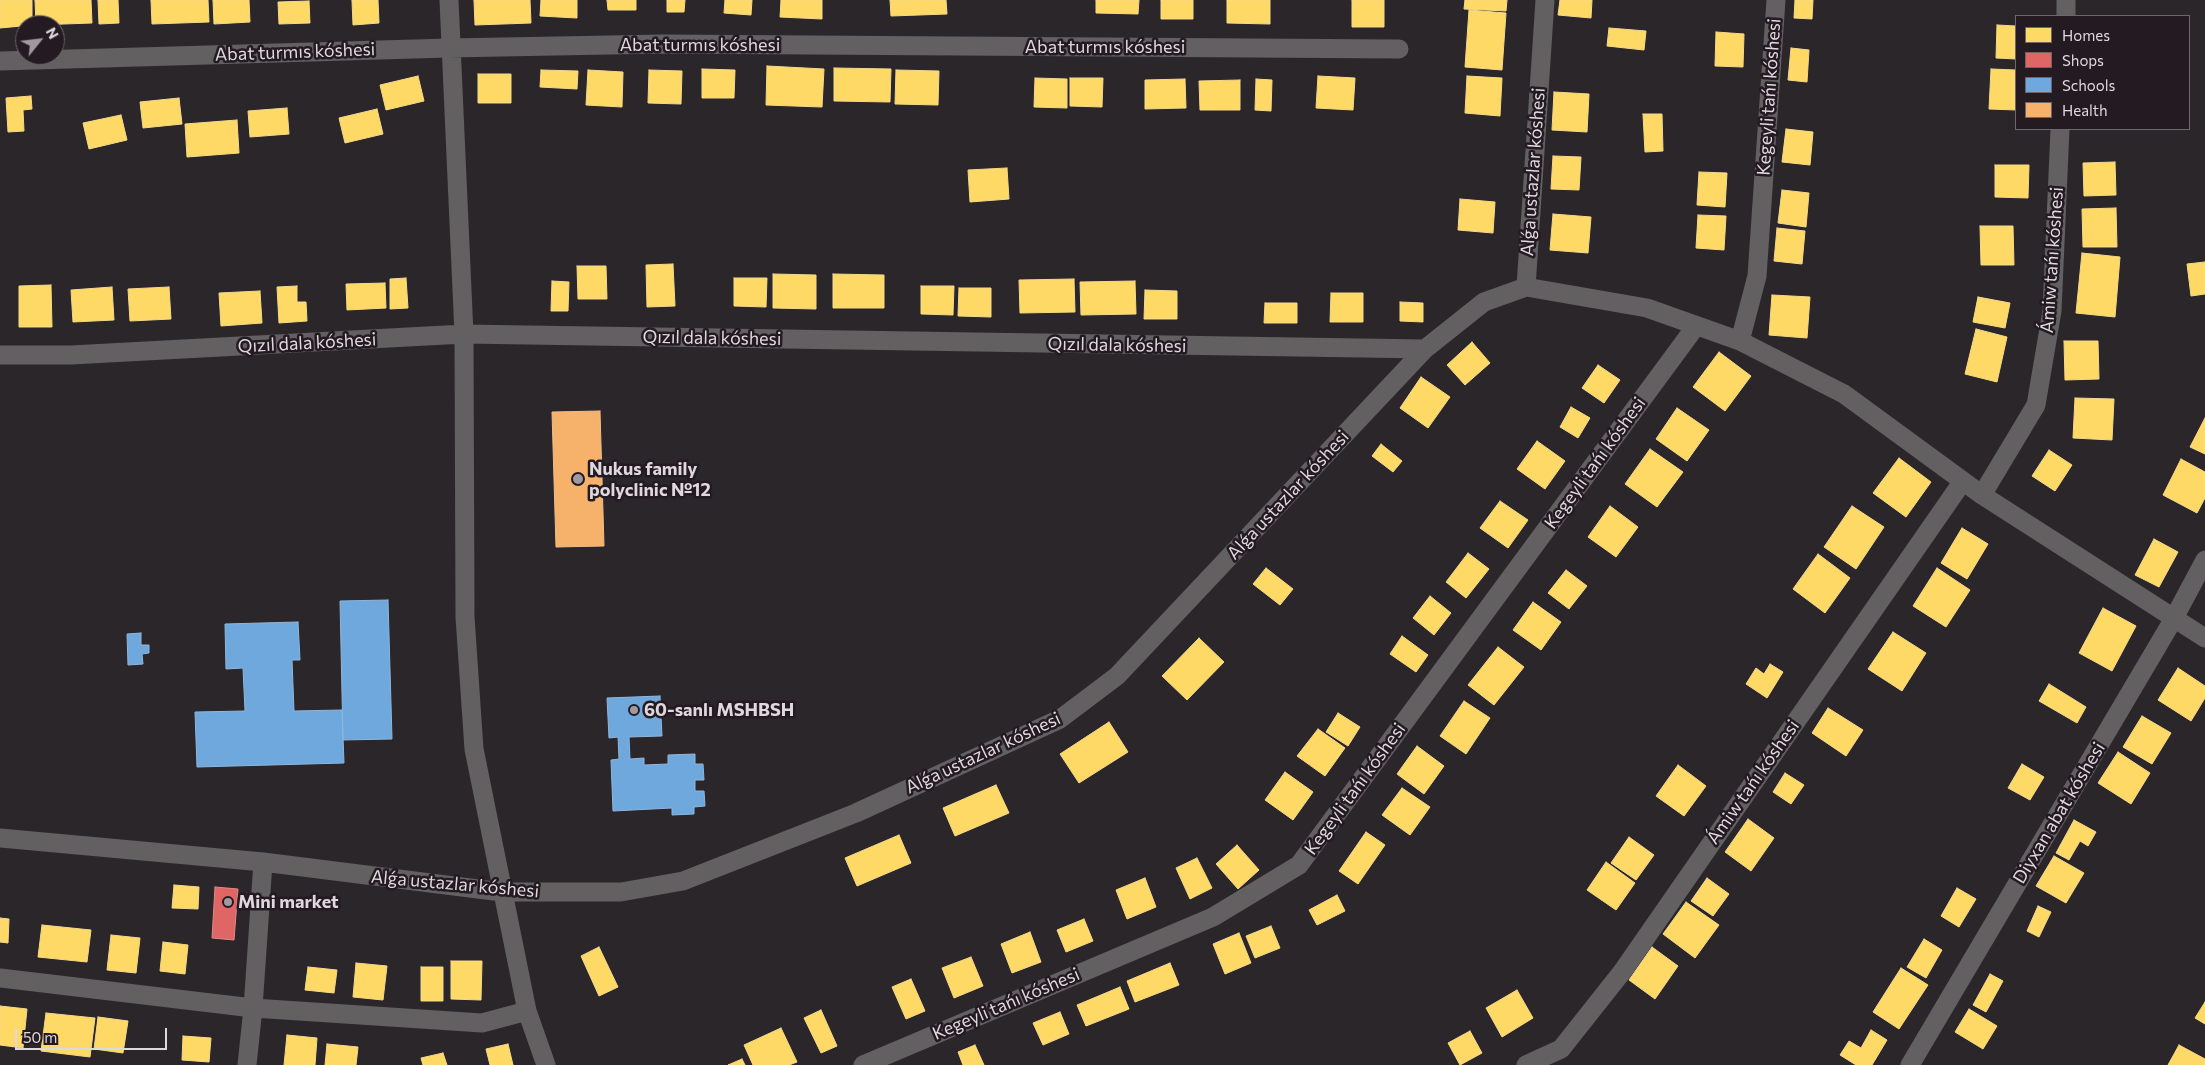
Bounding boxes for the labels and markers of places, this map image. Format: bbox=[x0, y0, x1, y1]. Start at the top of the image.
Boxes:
place label: Nukus family polyclinic №12 bbox=[589, 458, 711, 500]
marker: Nukus family polyclinic №12 bbox=[571, 472, 585, 486]
place label: 60-sanlı MSHBSH bbox=[644, 699, 794, 721]
marker: 60-sanlı MSHBSH bbox=[628, 704, 640, 716]
place label: Mini market bbox=[238, 891, 339, 913]
marker: Mini market bbox=[222, 896, 234, 908]

